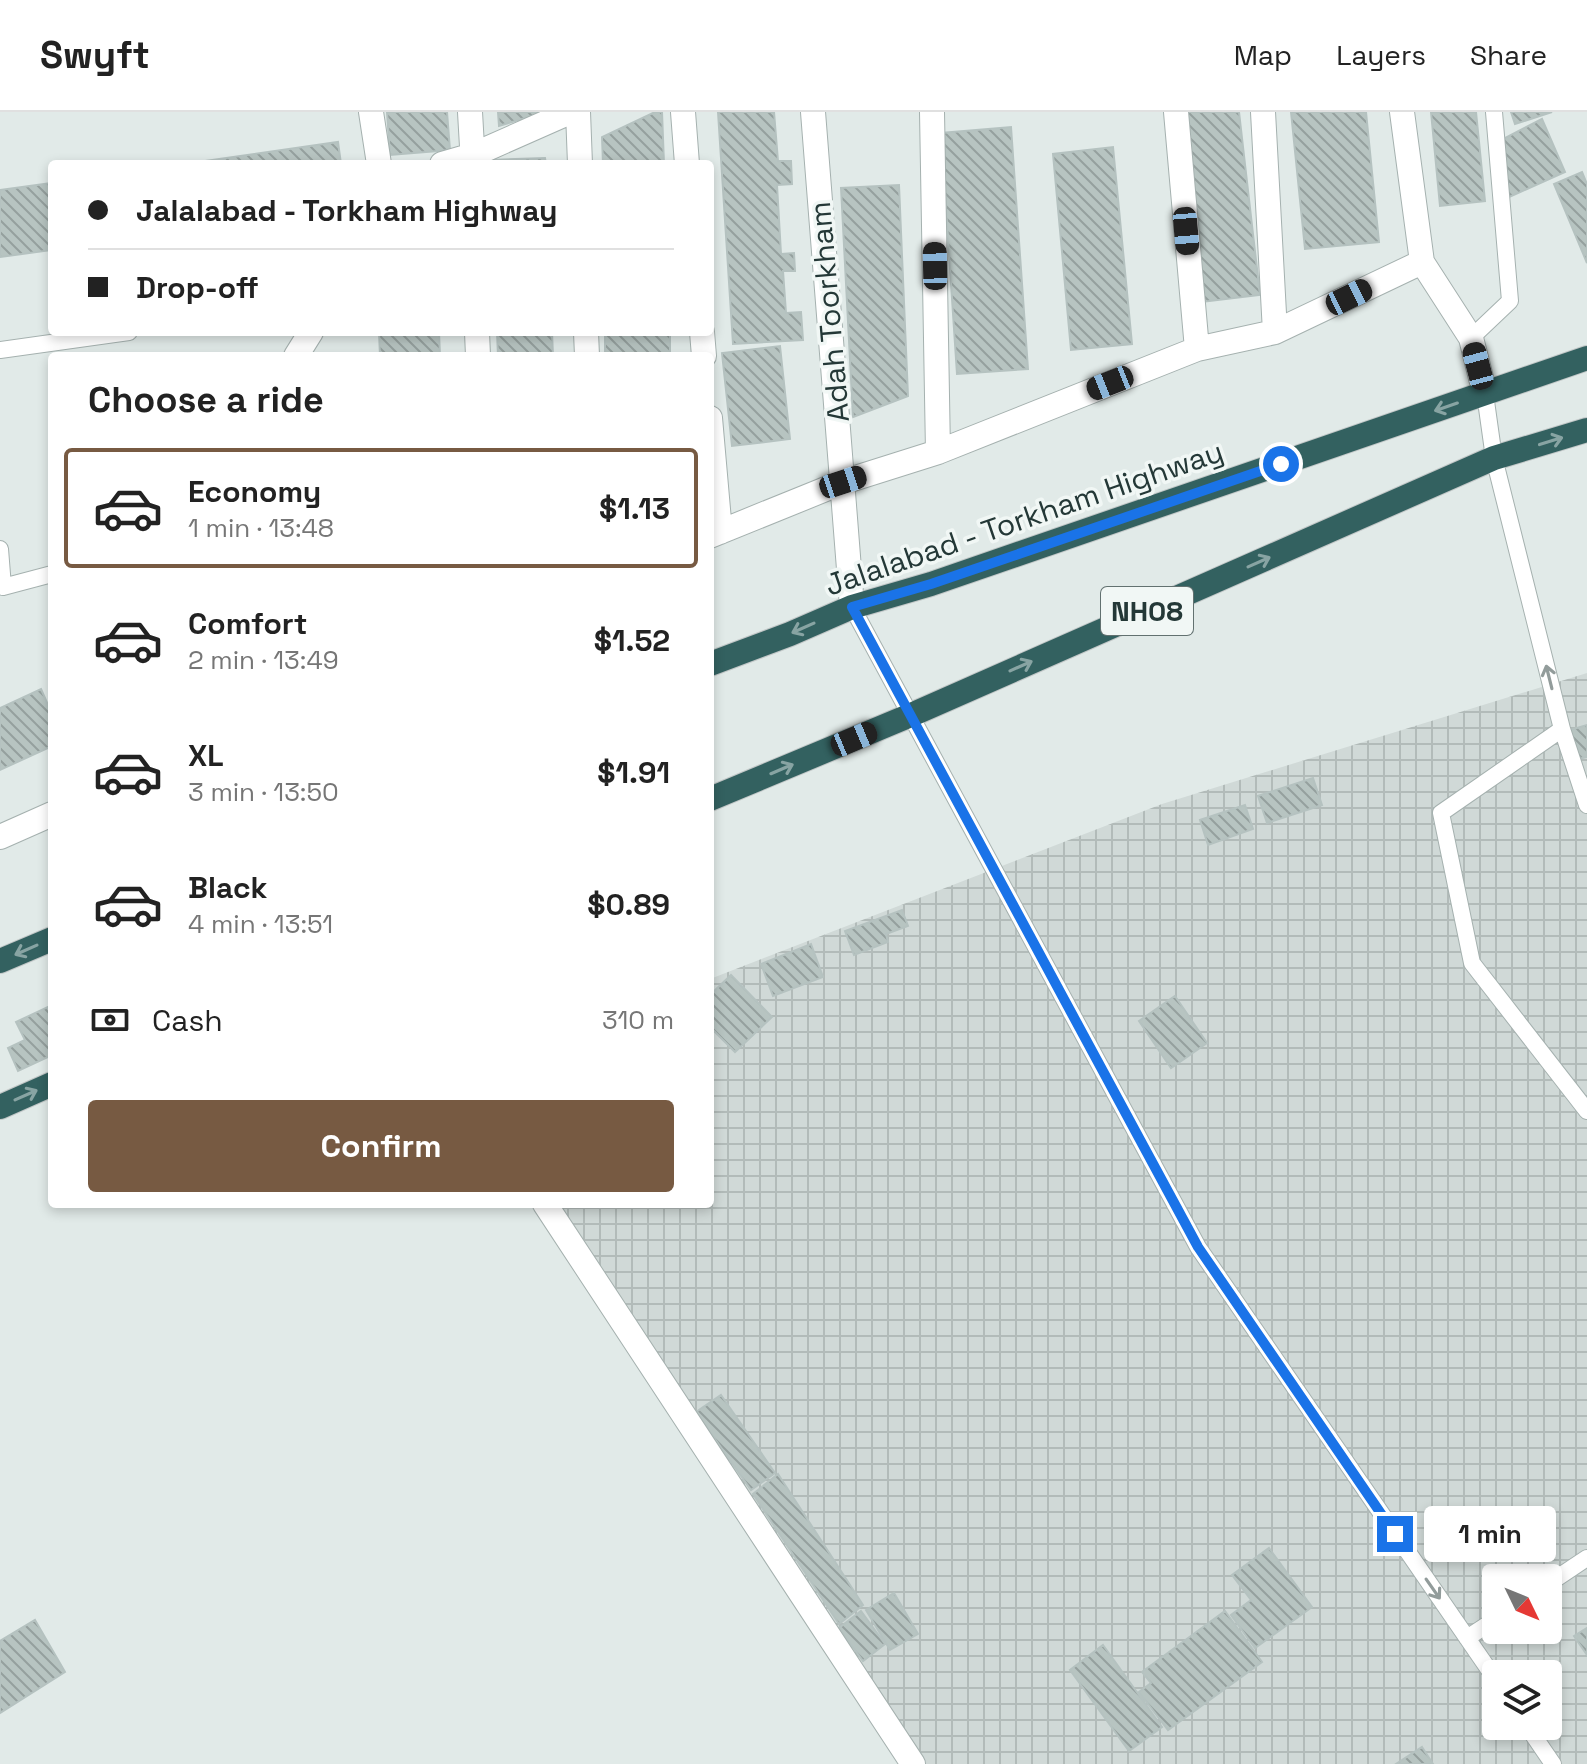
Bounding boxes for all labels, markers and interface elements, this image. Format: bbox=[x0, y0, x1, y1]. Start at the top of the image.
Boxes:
text: Swyft bbox=[40, 31, 150, 79]
text: Map bbox=[1234, 37, 1292, 73]
text: Layers bbox=[1336, 37, 1426, 73]
text: Share bbox=[1470, 37, 1547, 73]
text: Jalalabad - Torkham Highway bbox=[136, 191, 558, 230]
street label: Adah Toorkham bbox=[800, 200, 858, 424]
car bbox=[1172, 206, 1200, 256]
car bbox=[923, 242, 947, 290]
text: Drop-off bbox=[136, 268, 259, 307]
car bbox=[1322, 276, 1376, 318]
car bbox=[1460, 340, 1496, 392]
car bbox=[1083, 363, 1137, 403]
text: Choose a ride bbox=[88, 377, 324, 423]
one-way arrow bbox=[1434, 401, 1459, 416]
street label: Jalalabad - Torkham Highway bbox=[820, 431, 1228, 605]
one-way arrow bbox=[1537, 433, 1563, 448]
route start bbox=[1263, 446, 1299, 482]
car bbox=[816, 463, 870, 501]
icon: car bbox=[92, 472, 164, 544]
text: Economy bbox=[188, 472, 321, 511]
text: $1.13 bbox=[599, 489, 670, 528]
text: 1 min · 13:48 bbox=[188, 511, 334, 545]
one-way arrow bbox=[1246, 553, 1271, 568]
road number: NH08 bbox=[1101, 587, 1193, 635]
icon: car bbox=[92, 604, 164, 676]
text: Comfort bbox=[188, 604, 307, 643]
text: $1.52 bbox=[594, 621, 670, 660]
one-way arrow bbox=[792, 622, 816, 637]
text: 2 min · 13:49 bbox=[188, 643, 339, 677]
one-way arrow bbox=[1008, 658, 1033, 673]
one-way arrow bbox=[1541, 665, 1556, 690]
car bbox=[827, 719, 881, 759]
icon: car bbox=[92, 736, 164, 808]
text: XL bbox=[188, 736, 224, 775]
text: $1.91 bbox=[597, 753, 670, 792]
one-way arrow bbox=[769, 760, 794, 775]
text: 3 min · 13:50 bbox=[188, 775, 339, 809]
icon: car bbox=[92, 868, 164, 940]
text: Black bbox=[188, 868, 267, 907]
text: $0.89 bbox=[587, 885, 670, 924]
text: 4 min · 13:51 bbox=[188, 907, 333, 941]
one-way arrow bbox=[14, 943, 38, 958]
icon: cash bbox=[88, 998, 132, 1042]
text: Cash bbox=[152, 1001, 223, 1040]
text: 310 m bbox=[602, 1003, 674, 1037]
one-way arrow bbox=[13, 1087, 38, 1102]
button: Confirm bbox=[88, 1100, 674, 1192]
callout: 1 min bbox=[1423, 1506, 1555, 1562]
route end bbox=[1377, 1516, 1413, 1552]
text: 1 min bbox=[1458, 1517, 1522, 1551]
north arrow bbox=[1482, 1564, 1562, 1644]
map controls bbox=[1482, 1564, 1562, 1740]
one-way arrow bbox=[1425, 1577, 1441, 1599]
button: layers bbox=[1482, 1660, 1562, 1740]

